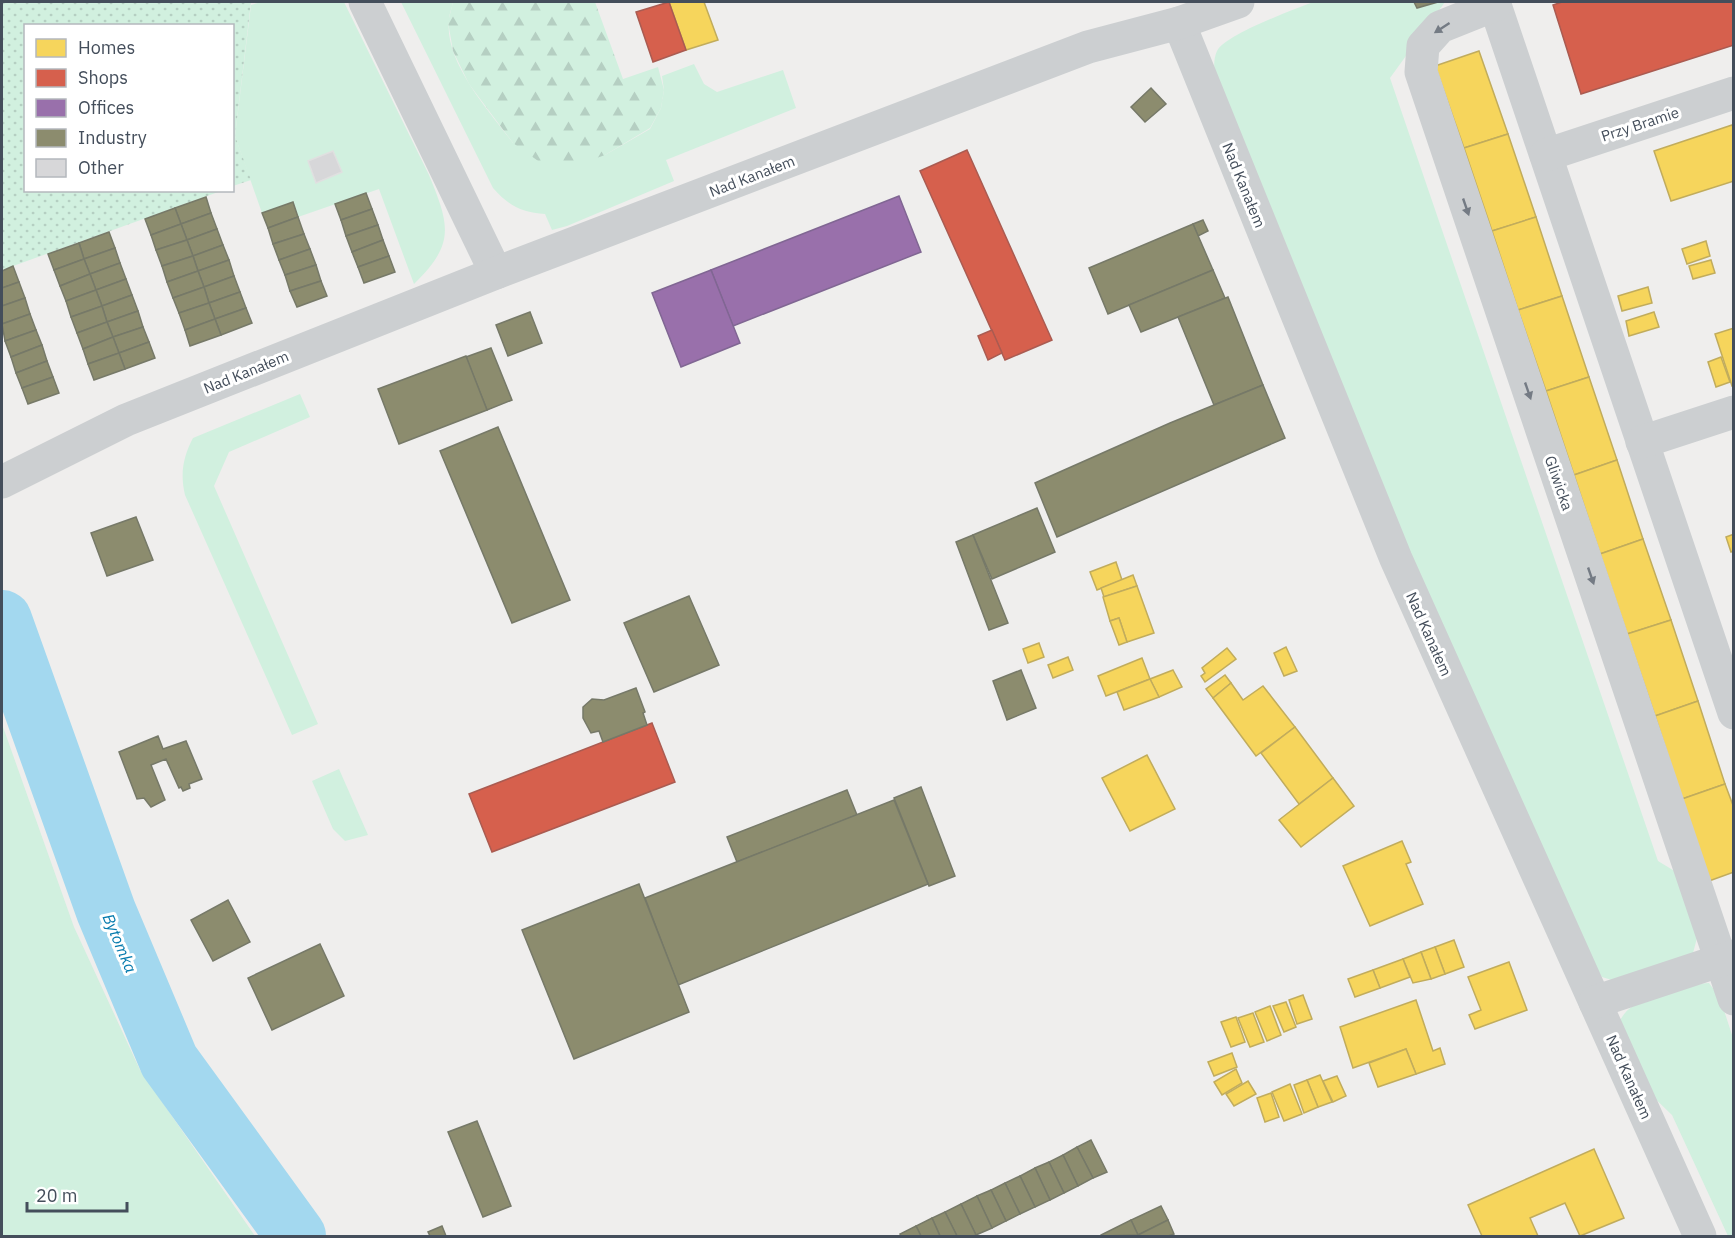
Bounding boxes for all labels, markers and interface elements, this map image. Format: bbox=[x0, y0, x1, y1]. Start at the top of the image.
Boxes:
one-way arrow bbox=[1434, 23, 1451, 34]
legend bbox=[24, 24, 234, 192]
text: Homes bbox=[78, 36, 135, 59]
text: Shops bbox=[78, 66, 128, 89]
text: Offices bbox=[78, 96, 134, 119]
street label: Przy Bramie bbox=[1599, 102, 1681, 146]
text: Industry bbox=[78, 126, 147, 149]
street label: Nad Kanałem bbox=[1218, 140, 1270, 230]
street label: Nad Kanałem bbox=[706, 151, 798, 201]
text: Other bbox=[78, 156, 124, 179]
one-way arrow bbox=[1462, 198, 1471, 216]
street label: Nad Kanałem bbox=[201, 346, 291, 398]
one-way arrow bbox=[1524, 382, 1533, 400]
street label: Gliwicka bbox=[1541, 453, 1577, 513]
one-way arrow bbox=[1586, 567, 1596, 585]
street label: Nad Kanałem bbox=[1402, 589, 1456, 679]
water label: Bytomka bbox=[99, 910, 141, 976]
street label: Nad Kanałem bbox=[1602, 1032, 1656, 1122]
scale bar bbox=[27, 1175, 128, 1213]
text: 20 m bbox=[36, 1184, 78, 1207]

